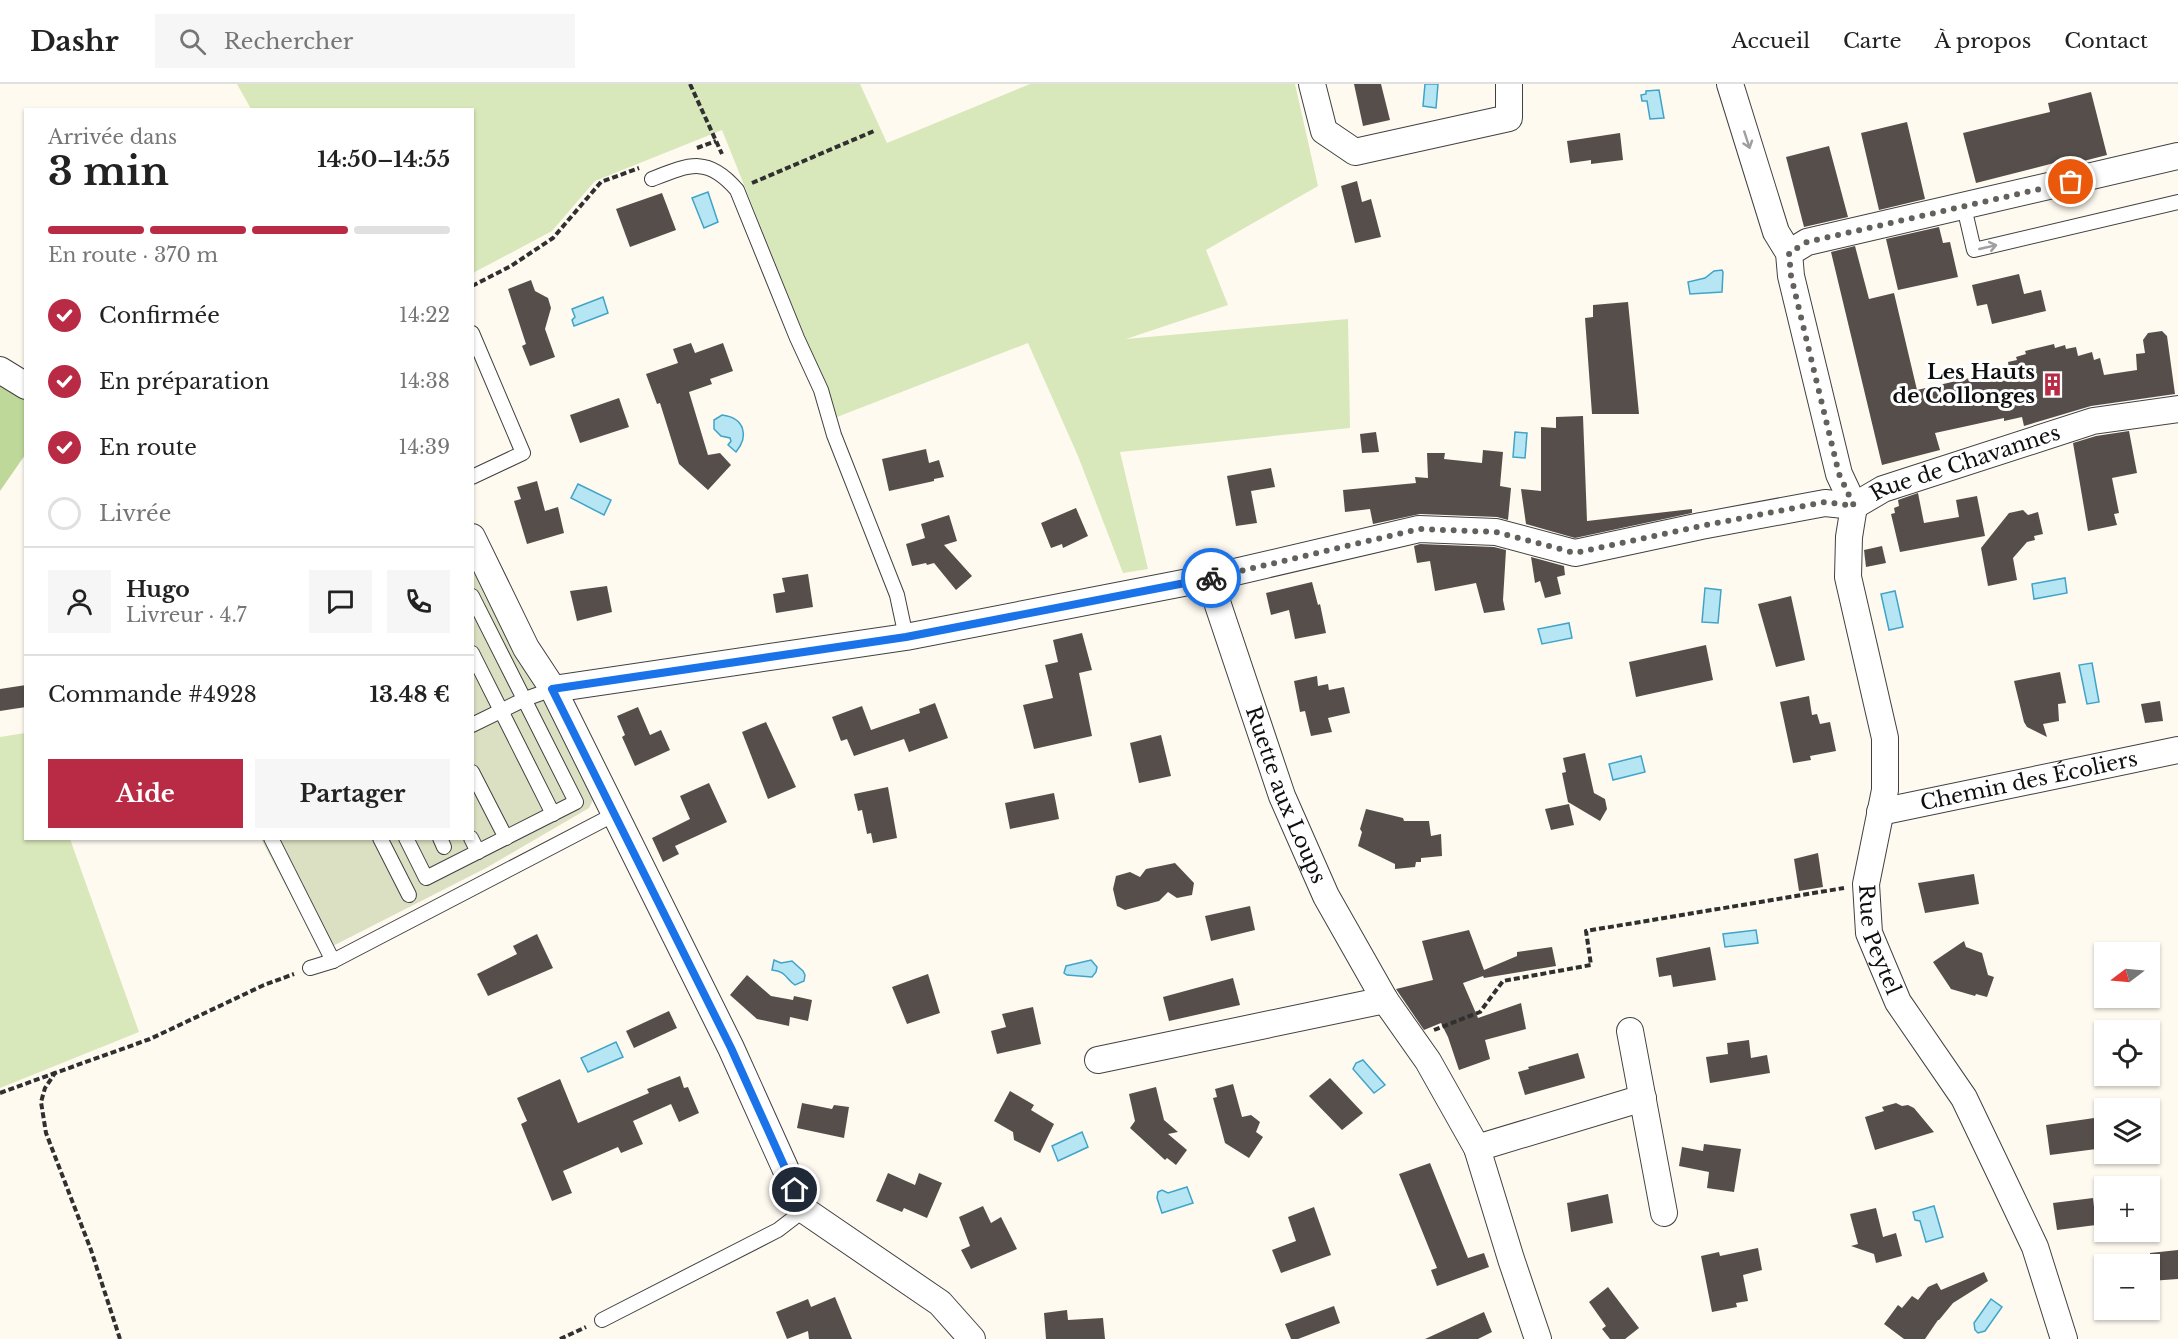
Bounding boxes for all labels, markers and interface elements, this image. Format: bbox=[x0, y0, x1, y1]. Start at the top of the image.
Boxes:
search box bbox=[155, 14, 575, 68]
text: Dashr bbox=[30, 24, 119, 59]
icon: search bbox=[176, 25, 209, 58]
text: Rechercher bbox=[224, 28, 353, 55]
text: Accueil bbox=[1732, 28, 1810, 54]
text: Carte bbox=[1843, 28, 1902, 54]
text: À propos bbox=[1935, 28, 2031, 54]
text: Contact bbox=[2064, 28, 2148, 54]
text: Arrivée dans bbox=[48, 125, 177, 149]
one-way arrow bbox=[1742, 130, 1753, 149]
text: 14:50–14:55 bbox=[317, 146, 450, 173]
text: 3 min bbox=[48, 147, 169, 196]
pin bbox=[2045, 156, 2096, 207]
icon: bag bbox=[2054, 165, 2087, 198]
one-way arrow bbox=[1978, 241, 1997, 252]
text: En route · 370 m bbox=[48, 243, 218, 267]
icon: check bbox=[48, 299, 81, 332]
text: Confirmée bbox=[99, 302, 220, 329]
text: 14:22 bbox=[399, 303, 450, 327]
place label: Les Hauts de Collonges bbox=[1893, 359, 2035, 409]
icon: check bbox=[48, 365, 81, 398]
text: En préparation bbox=[99, 368, 269, 395]
text: 14:38 bbox=[399, 369, 450, 393]
building icon: Les Hauts de Collonges bbox=[2040, 371, 2066, 397]
street label: Rue de Chavannes bbox=[1865, 419, 2063, 507]
icon: check bbox=[48, 431, 81, 464]
text: En route bbox=[99, 434, 197, 461]
text: 14:39 bbox=[399, 435, 450, 459]
text: Livrée bbox=[99, 500, 171, 527]
courier bbox=[1181, 548, 1241, 608]
icon: bike bbox=[1195, 562, 1228, 595]
button: person bbox=[48, 570, 111, 633]
button: chat bbox=[309, 570, 372, 633]
button: phone bbox=[387, 570, 450, 633]
text: Hugo bbox=[126, 576, 190, 603]
text: Livreur · 4.7 bbox=[126, 603, 247, 627]
text: Commande #4928 bbox=[48, 681, 257, 708]
text: 13.48 € bbox=[369, 681, 450, 708]
street label: Ruette aux Loups bbox=[1240, 703, 1332, 887]
street label: Chemin des Écoliers bbox=[1918, 746, 2140, 816]
button: Aide bbox=[48, 759, 243, 828]
button: Partager bbox=[255, 759, 450, 828]
street label: Rue Peytel bbox=[1853, 883, 1906, 999]
north arrow bbox=[2094, 942, 2160, 1008]
map controls bbox=[2094, 942, 2160, 1320]
button: locate bbox=[2094, 1020, 2160, 1086]
button: layers bbox=[2094, 1098, 2160, 1164]
pin bbox=[769, 1164, 820, 1215]
icon: home bbox=[778, 1173, 811, 1206]
button: + bbox=[2094, 1176, 2160, 1242]
button: − bbox=[2094, 1254, 2160, 1320]

